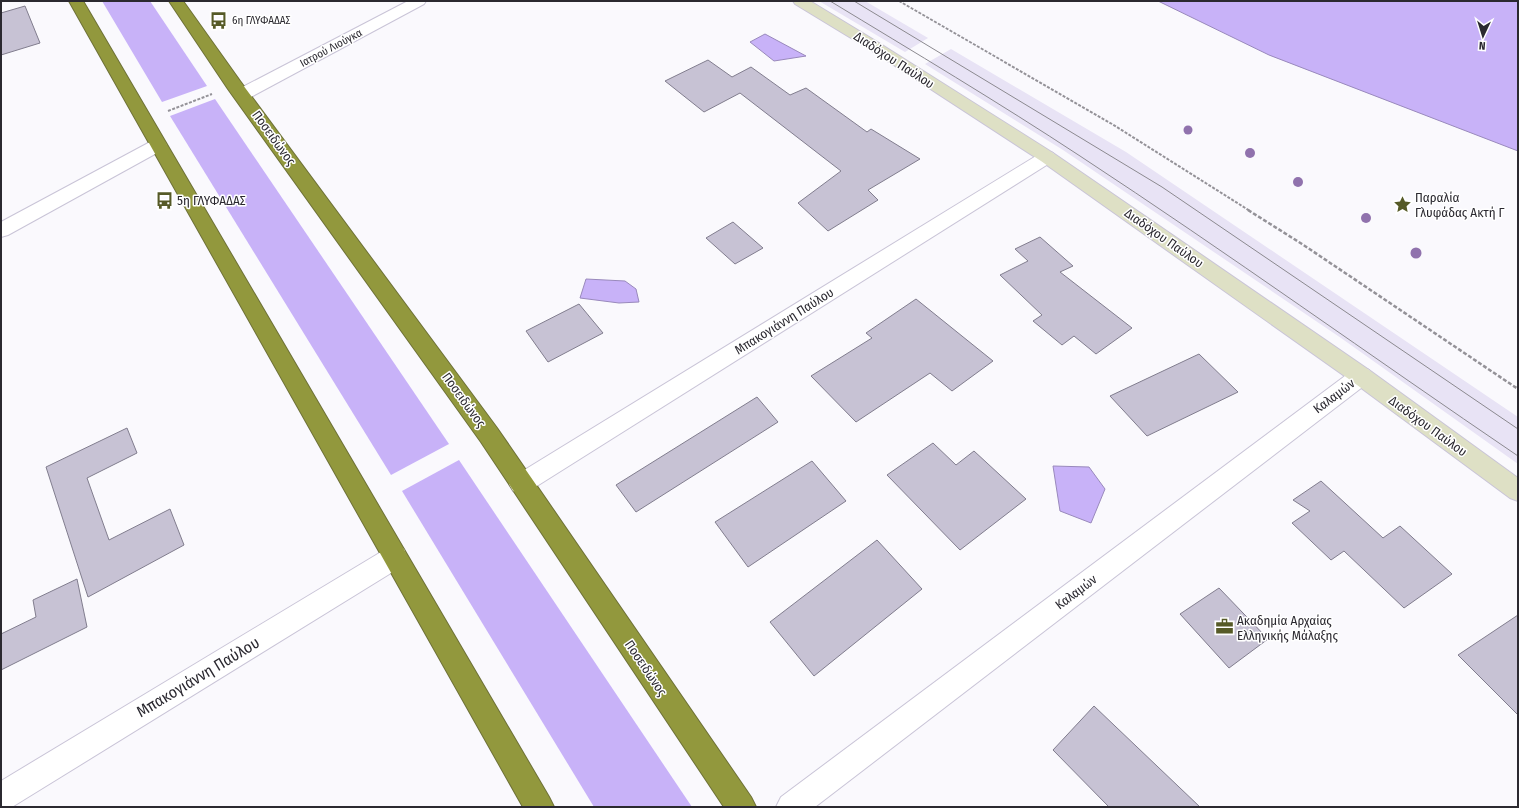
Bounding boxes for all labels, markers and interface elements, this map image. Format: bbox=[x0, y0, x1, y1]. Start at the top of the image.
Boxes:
bus stop icon: 6η ΓΛΥΦΑΔΑΣ bbox=[209, 10, 229, 30]
place label: 6η ΓΛΥΦΑΔΑΣ bbox=[232, 14, 291, 27]
north arrow bbox=[1463, 16, 1503, 56]
street label: Ιατρού Λιούγκα bbox=[298, 26, 364, 70]
street label: Διαδόχου Παύλου bbox=[851, 28, 937, 92]
text: N bbox=[1479, 39, 1486, 52]
street label: Ποσειδώνος bbox=[249, 108, 299, 169]
bus stop icon: 5η ΓΛΥΦΑΔΑΣ bbox=[154, 190, 174, 210]
place label: Παραλία Γλυφάδας Ακτή Γ bbox=[1415, 190, 1505, 220]
place label: 5η ΓΛΥΦΑΔΑΣ bbox=[177, 193, 246, 208]
place icon: Παραλία Γλυφάδας Ακτή Γ bbox=[1392, 194, 1412, 214]
street label: Διαδόχου Παύλου bbox=[1122, 205, 1206, 271]
street label: Μπακογιάννη Παύλου bbox=[732, 284, 836, 358]
street label: Ποσειδώνος bbox=[439, 370, 489, 431]
street label: Καλαμών bbox=[1310, 375, 1358, 416]
street label: Διαδόχου Παύλου bbox=[1386, 393, 1470, 459]
street label: Καλαμών bbox=[1052, 571, 1100, 612]
place label: Ακαδημία Αρχαίας Ελληνικής Μάλαξης bbox=[1237, 613, 1338, 643]
office icon: Ακαδημία Αρχαίας Ελληνικής Μάλαξης bbox=[1214, 617, 1234, 637]
street label: Μπακογιάννη Παύλου bbox=[133, 633, 263, 721]
street label: Ποσειδώνος bbox=[622, 637, 670, 699]

